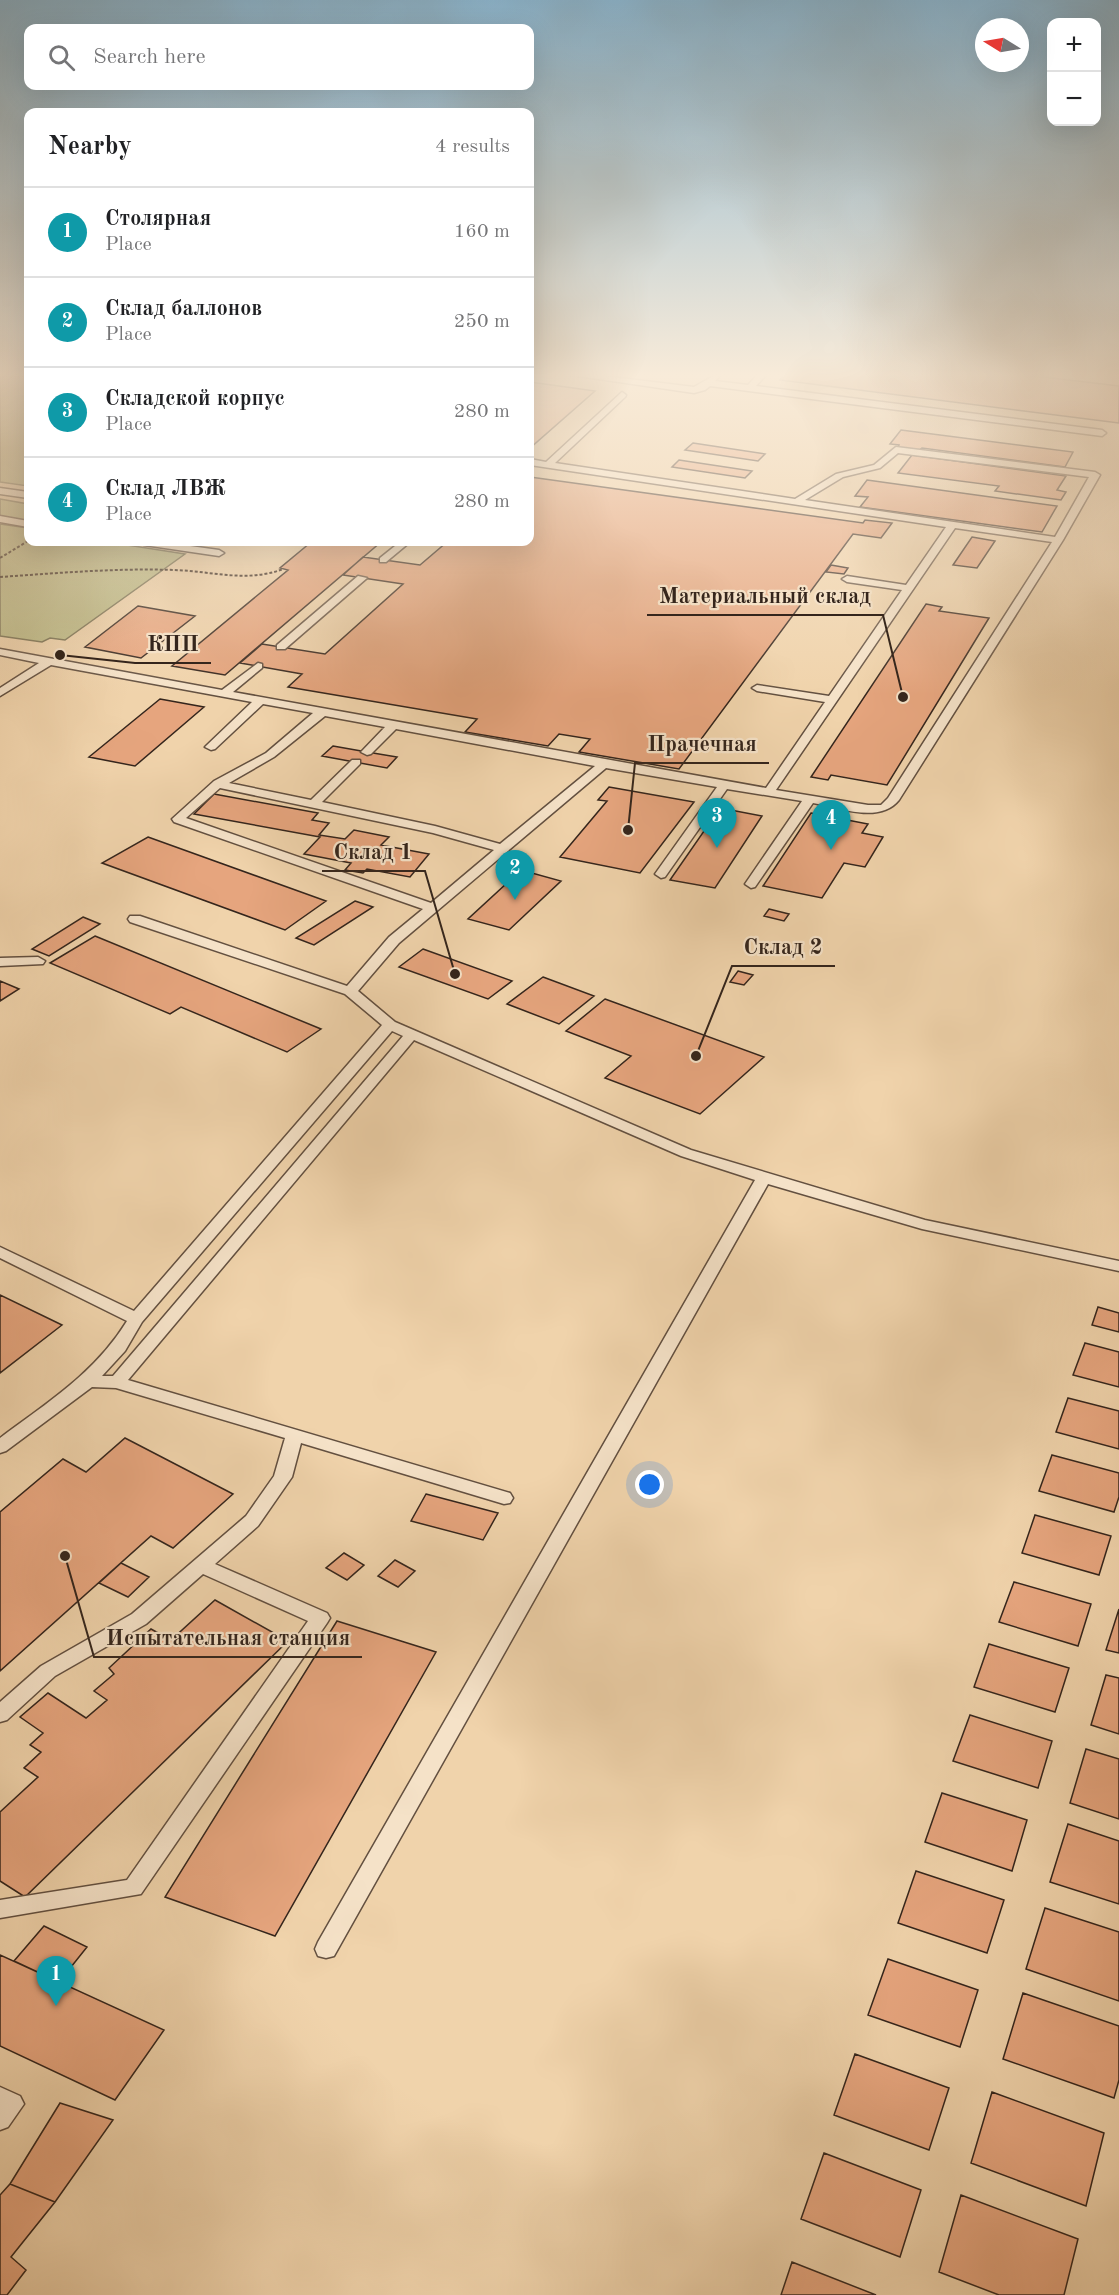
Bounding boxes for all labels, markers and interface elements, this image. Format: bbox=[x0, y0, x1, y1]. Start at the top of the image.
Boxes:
north arrow bbox=[975, 18, 1029, 72]
map controls bbox=[1047, 18, 1101, 126]
button: + bbox=[1047, 18, 1101, 72]
search box bbox=[24, 24, 534, 90]
icon: search bbox=[45, 41, 78, 74]
text: Search here bbox=[93, 46, 206, 68]
button: − bbox=[1047, 72, 1101, 126]
text: Nearby bbox=[48, 134, 132, 160]
text: 4 results bbox=[435, 137, 510, 157]
text: Столярная bbox=[105, 208, 211, 230]
text: 1 bbox=[62, 222, 73, 242]
text: 160 m bbox=[454, 222, 510, 242]
text: Place bbox=[105, 235, 152, 255]
text: Склад баллонов bbox=[105, 298, 262, 320]
text: 2 bbox=[62, 312, 73, 332]
text: 250 m bbox=[454, 312, 510, 332]
text: Place bbox=[105, 325, 152, 345]
text: Складской корпус bbox=[105, 388, 285, 410]
text: 3 bbox=[62, 402, 73, 422]
text: 280 m bbox=[454, 402, 510, 422]
text: Place bbox=[105, 415, 152, 435]
text: Склад ЛВЖ bbox=[105, 478, 226, 500]
text: 4 bbox=[62, 492, 73, 512]
text: 280 m bbox=[454, 492, 510, 512]
text: Place bbox=[105, 505, 152, 525]
callout: Материальный склад bbox=[647, 575, 883, 615]
text: Материальный склад bbox=[659, 586, 871, 608]
callout: КПП bbox=[135, 623, 211, 663]
text: КПП bbox=[147, 634, 199, 656]
callout: Прачечная bbox=[635, 723, 769, 763]
text: Прачечная bbox=[647, 734, 757, 756]
pin: 3 bbox=[698, 798, 736, 848]
pin: 4 bbox=[812, 800, 850, 850]
callout: Склад 1 bbox=[322, 831, 425, 871]
text: Склад 1 bbox=[333, 842, 413, 864]
pin: 2 bbox=[496, 850, 534, 900]
callout: Склад 2 bbox=[732, 926, 835, 966]
text: Склад 2 bbox=[743, 937, 823, 959]
your location bbox=[635, 1470, 664, 1499]
callout: Испытательная станция bbox=[94, 1617, 362, 1657]
text: Испытательная станция bbox=[106, 1628, 350, 1650]
pin: 1 bbox=[36, 1956, 76, 2006]

